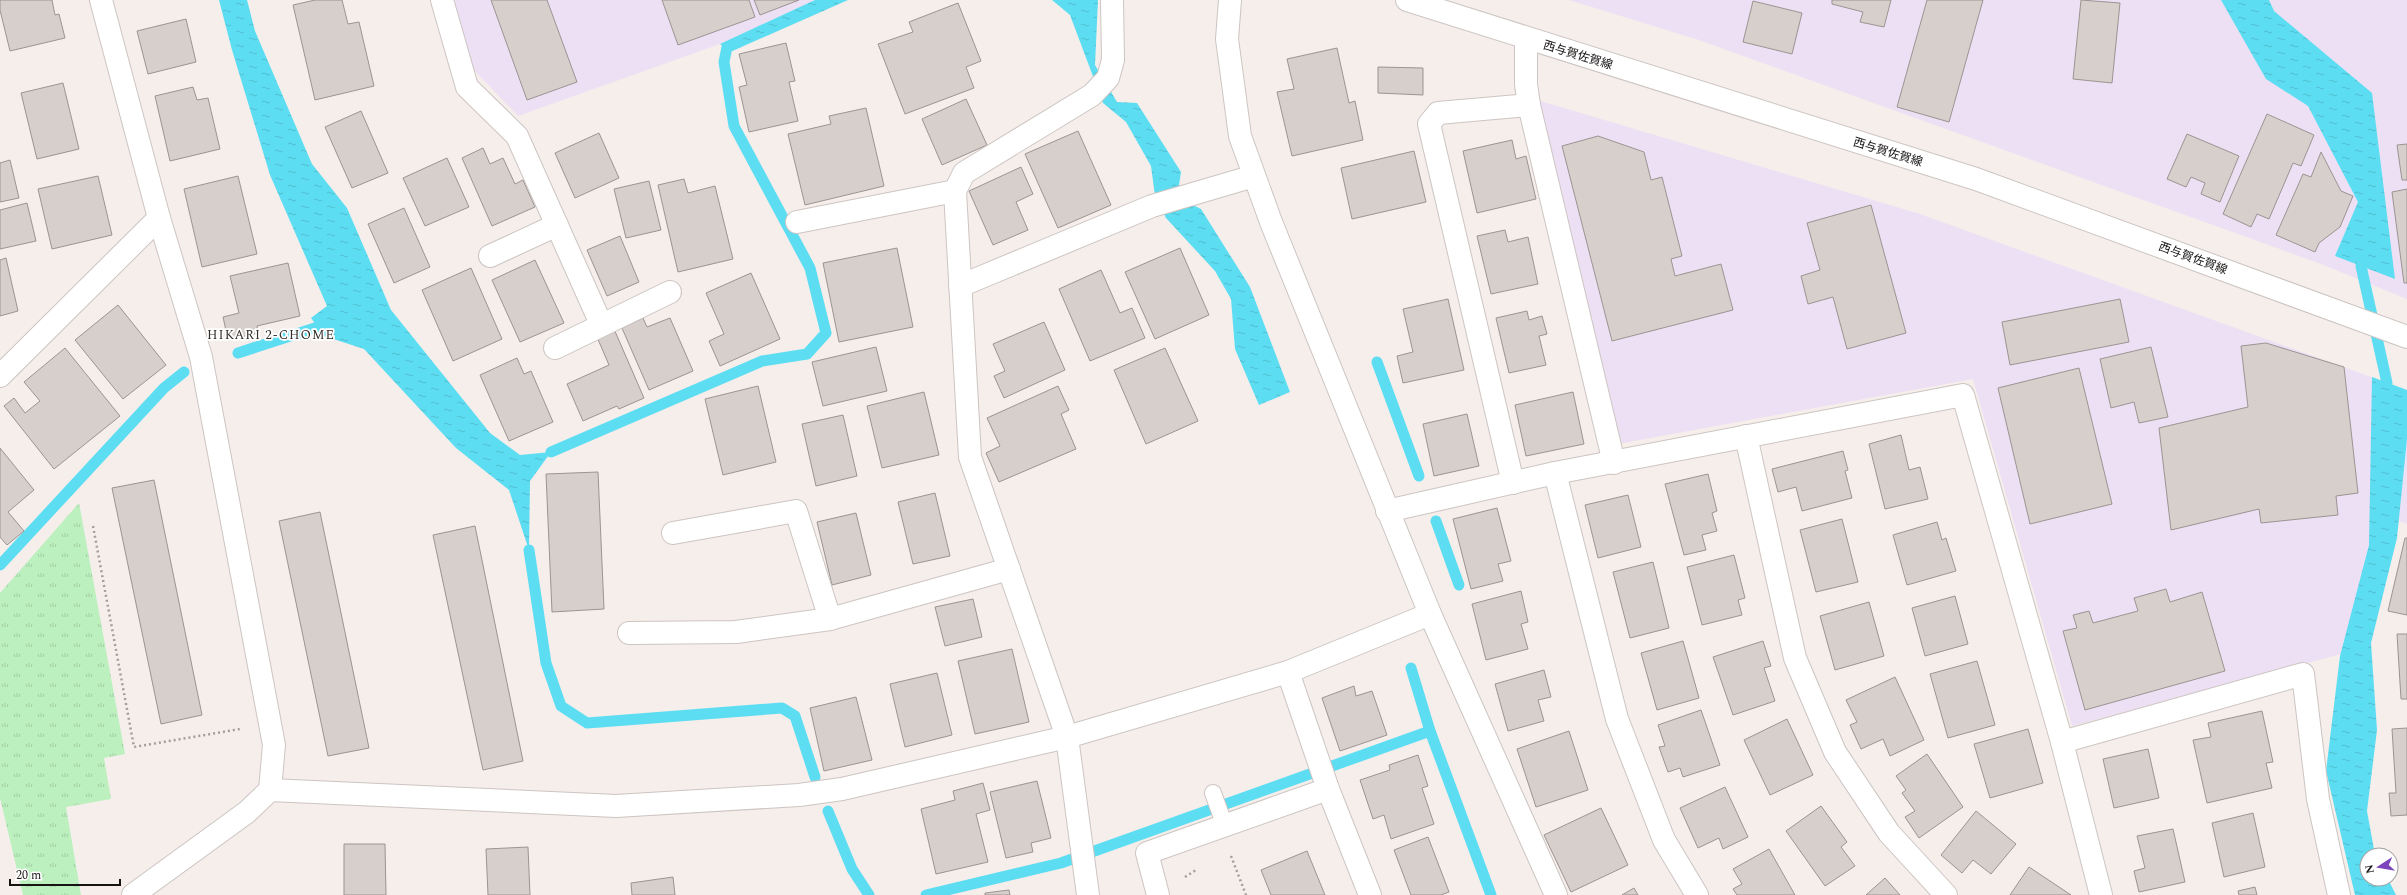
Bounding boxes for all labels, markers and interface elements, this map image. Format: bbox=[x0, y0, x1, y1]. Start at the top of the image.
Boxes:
street label: 西与賀佐賀線 bbox=[1541, 36, 1615, 75]
street label: 西与賀佐賀線 bbox=[1851, 133, 1925, 172]
street label: 西与賀佐賀線 bbox=[2156, 237, 2230, 280]
district label: HIKARI 2-CHOME bbox=[207, 325, 335, 345]
north arrow bbox=[2359, 847, 2399, 887]
scale bar bbox=[10, 861, 120, 887]
text: N bbox=[2360, 863, 2379, 875]
text: 20 m bbox=[16, 866, 41, 885]

